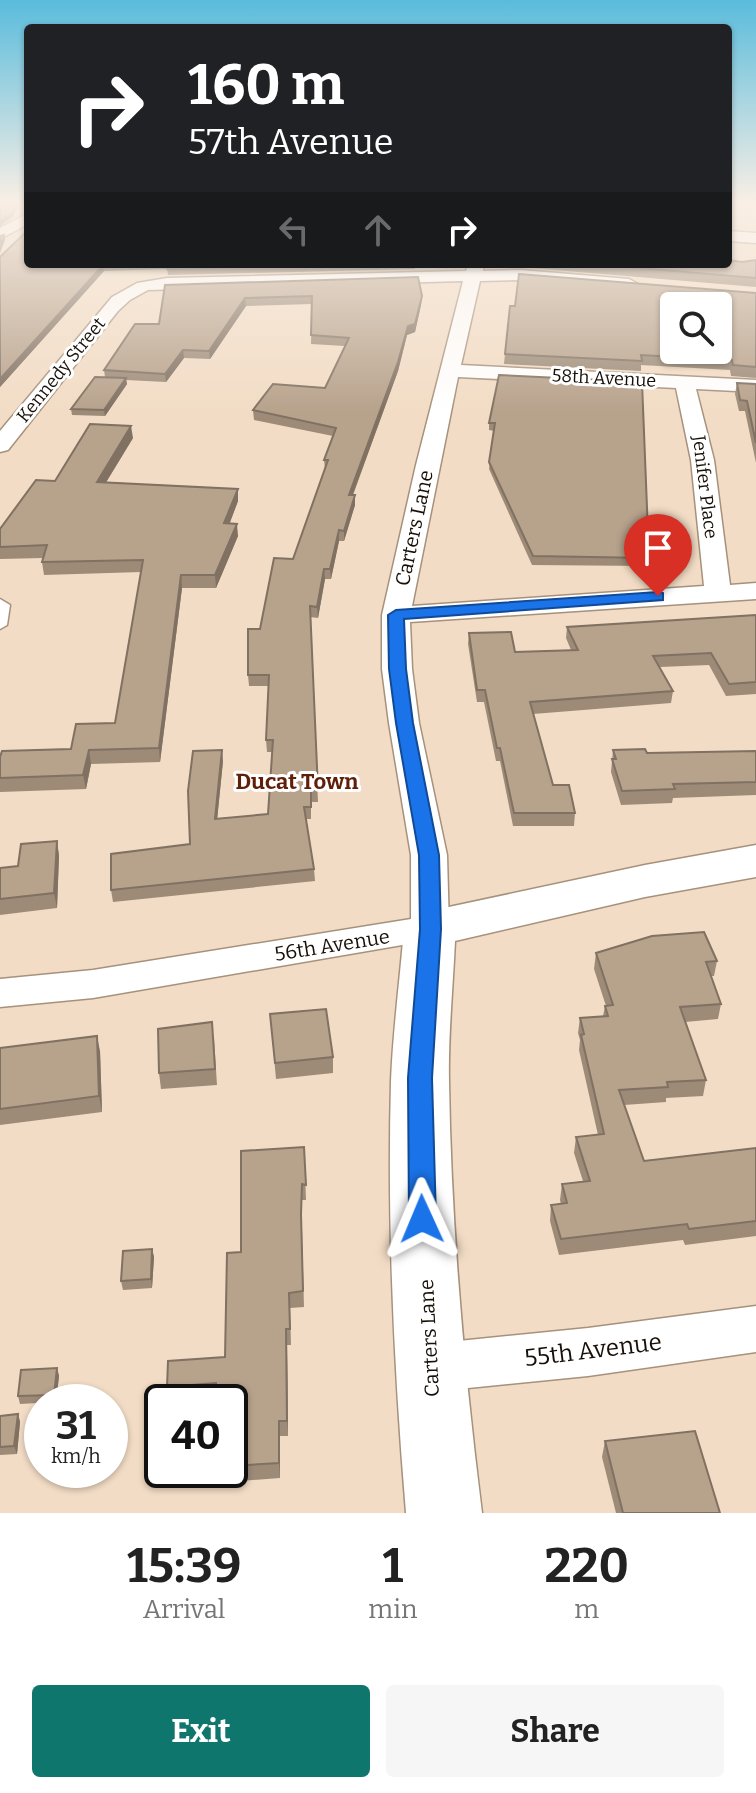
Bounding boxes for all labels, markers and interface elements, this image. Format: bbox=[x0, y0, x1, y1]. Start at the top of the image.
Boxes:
text: 160 m bbox=[188, 52, 344, 119]
icon: right bbox=[56, 56, 160, 160]
text: 57th Avenue bbox=[188, 120, 393, 164]
icon: left bbox=[272, 208, 316, 252]
icon: ahead bbox=[356, 208, 400, 252]
icon: right bbox=[440, 208, 484, 252]
map controls bbox=[660, 292, 732, 364]
button: search bbox=[660, 292, 732, 364]
street label: Kennedy Street bbox=[12, 313, 110, 427]
street label: 58th Avenue bbox=[551, 364, 657, 392]
street label: Jenifer Place bbox=[688, 433, 722, 540]
street label: Carters Lane bbox=[390, 468, 438, 588]
pin bbox=[624, 514, 692, 596]
icon: arrive bbox=[636, 526, 680, 570]
district label: Ducat Town bbox=[236, 768, 358, 795]
street label: 56th Avenue bbox=[273, 924, 391, 966]
position arrow bbox=[380, 1177, 464, 1261]
street label: Carters Lane bbox=[414, 1279, 444, 1397]
street label: 55th Avenue bbox=[523, 1328, 663, 1372]
speed limit sign: 40 bbox=[144, 1384, 248, 1488]
text: 31 bbox=[56, 1402, 96, 1450]
text: km/h bbox=[51, 1444, 101, 1468]
text: 15:39 bbox=[127, 1537, 241, 1595]
text: 1 bbox=[382, 1537, 403, 1595]
text: 220 bbox=[544, 1537, 629, 1595]
text: Arrival bbox=[143, 1594, 225, 1625]
text: min bbox=[368, 1594, 417, 1625]
text: m bbox=[574, 1594, 599, 1625]
button: Exit bbox=[32, 1685, 370, 1777]
button: Share bbox=[386, 1685, 724, 1777]

